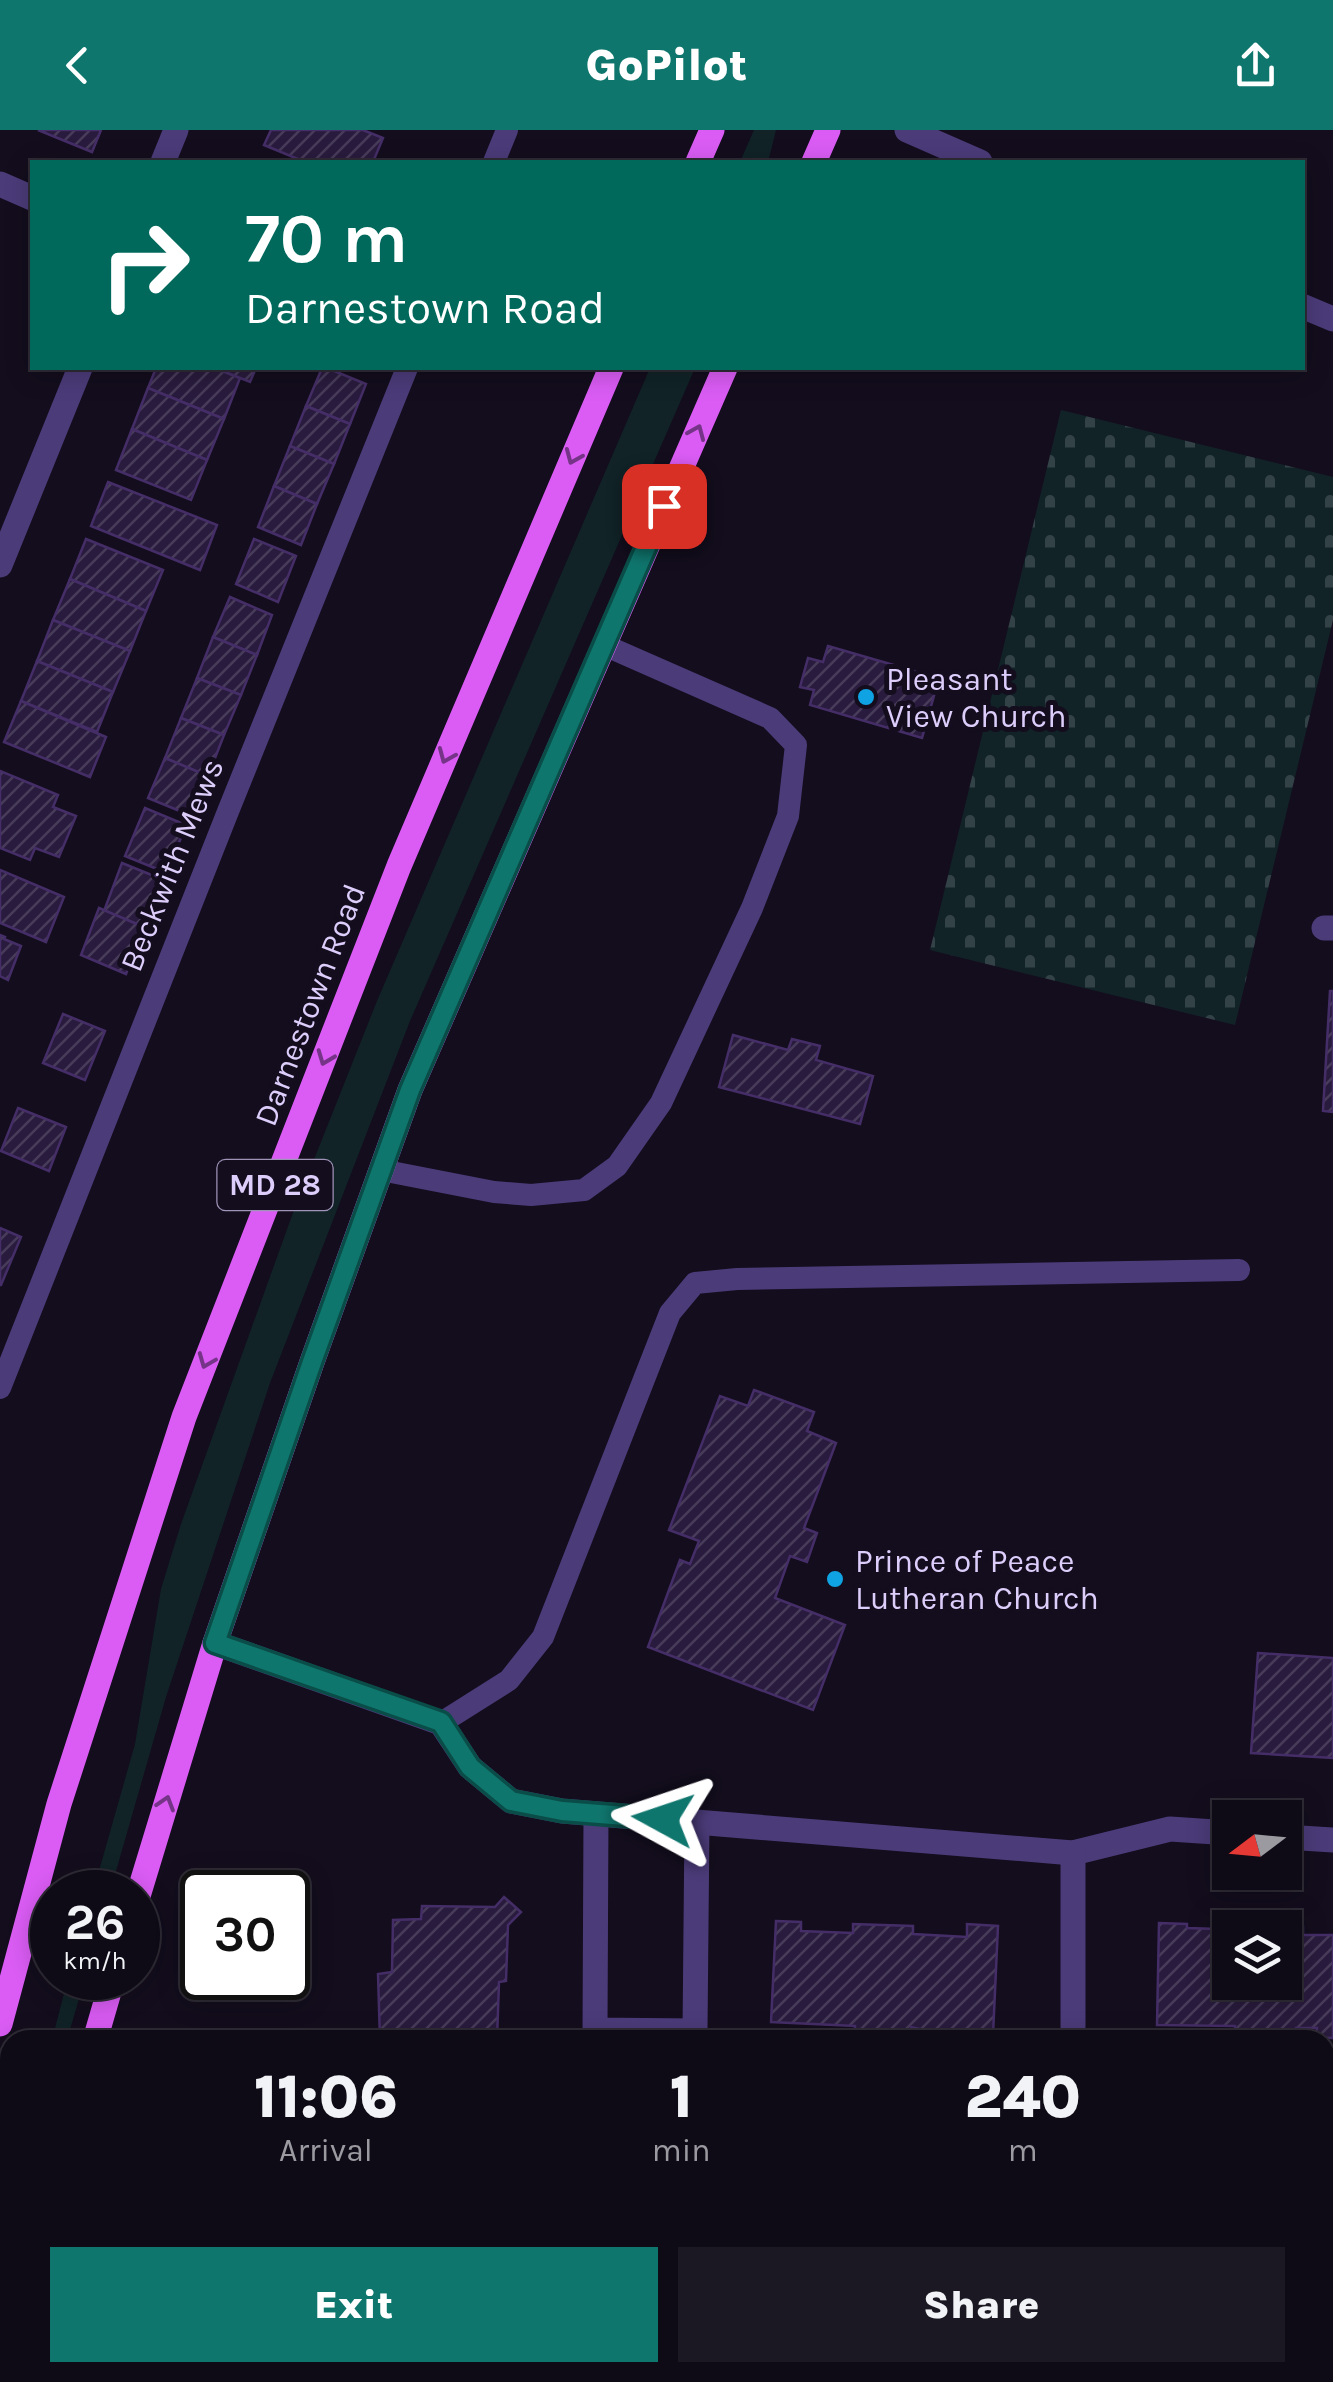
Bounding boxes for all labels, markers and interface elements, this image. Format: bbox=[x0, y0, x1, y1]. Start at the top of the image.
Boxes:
icon: back bbox=[50, 38, 105, 93]
icon: share bbox=[1228, 38, 1283, 93]
text: GoPilot bbox=[586, 39, 747, 91]
text: 70 m bbox=[245, 198, 408, 280]
icon: right bbox=[80, 200, 210, 330]
text: Darnestown Road bbox=[245, 282, 605, 334]
one-way arrow bbox=[685, 424, 705, 442]
one-way arrow bbox=[565, 447, 585, 465]
pin bbox=[622, 464, 707, 549]
icon: arrive bbox=[637, 479, 692, 534]
place label: Pleasant View Church bbox=[886, 661, 1066, 735]
marker: Pleasant View Church bbox=[855, 686, 877, 708]
one-way arrow bbox=[437, 746, 457, 764]
street label: Beckwith Mews bbox=[113, 753, 231, 977]
street label: Darnestown Road bbox=[247, 879, 373, 1131]
one-way arrow bbox=[316, 1048, 336, 1066]
road number: MD 28 bbox=[218, 1160, 332, 1210]
one-way arrow bbox=[198, 1350, 218, 1368]
place label: Prince of Peace Lutheran Church bbox=[855, 1543, 1099, 1617]
marker: Prince of Peace Lutheran Church bbox=[824, 1568, 846, 1590]
position arrow bbox=[611, 1767, 715, 1871]
one-way arrow bbox=[154, 1795, 175, 1812]
north arrow bbox=[1212, 1800, 1302, 1890]
map controls bbox=[1212, 1800, 1302, 2000]
speed limit sign: 30 bbox=[180, 1870, 310, 2000]
text: 26 bbox=[65, 1893, 125, 1952]
button: layers bbox=[1212, 1910, 1302, 2000]
text: km/h bbox=[63, 1946, 127, 1975]
text: 11:06 bbox=[254, 2062, 398, 2132]
text: 1 bbox=[670, 2062, 693, 2132]
text: 240 bbox=[965, 2062, 1081, 2132]
text: Arrival bbox=[279, 2132, 373, 2169]
text: min bbox=[652, 2132, 711, 2169]
text: m bbox=[1008, 2132, 1038, 2169]
button: Exit bbox=[50, 2247, 658, 2362]
button: Share bbox=[678, 2247, 1285, 2362]

